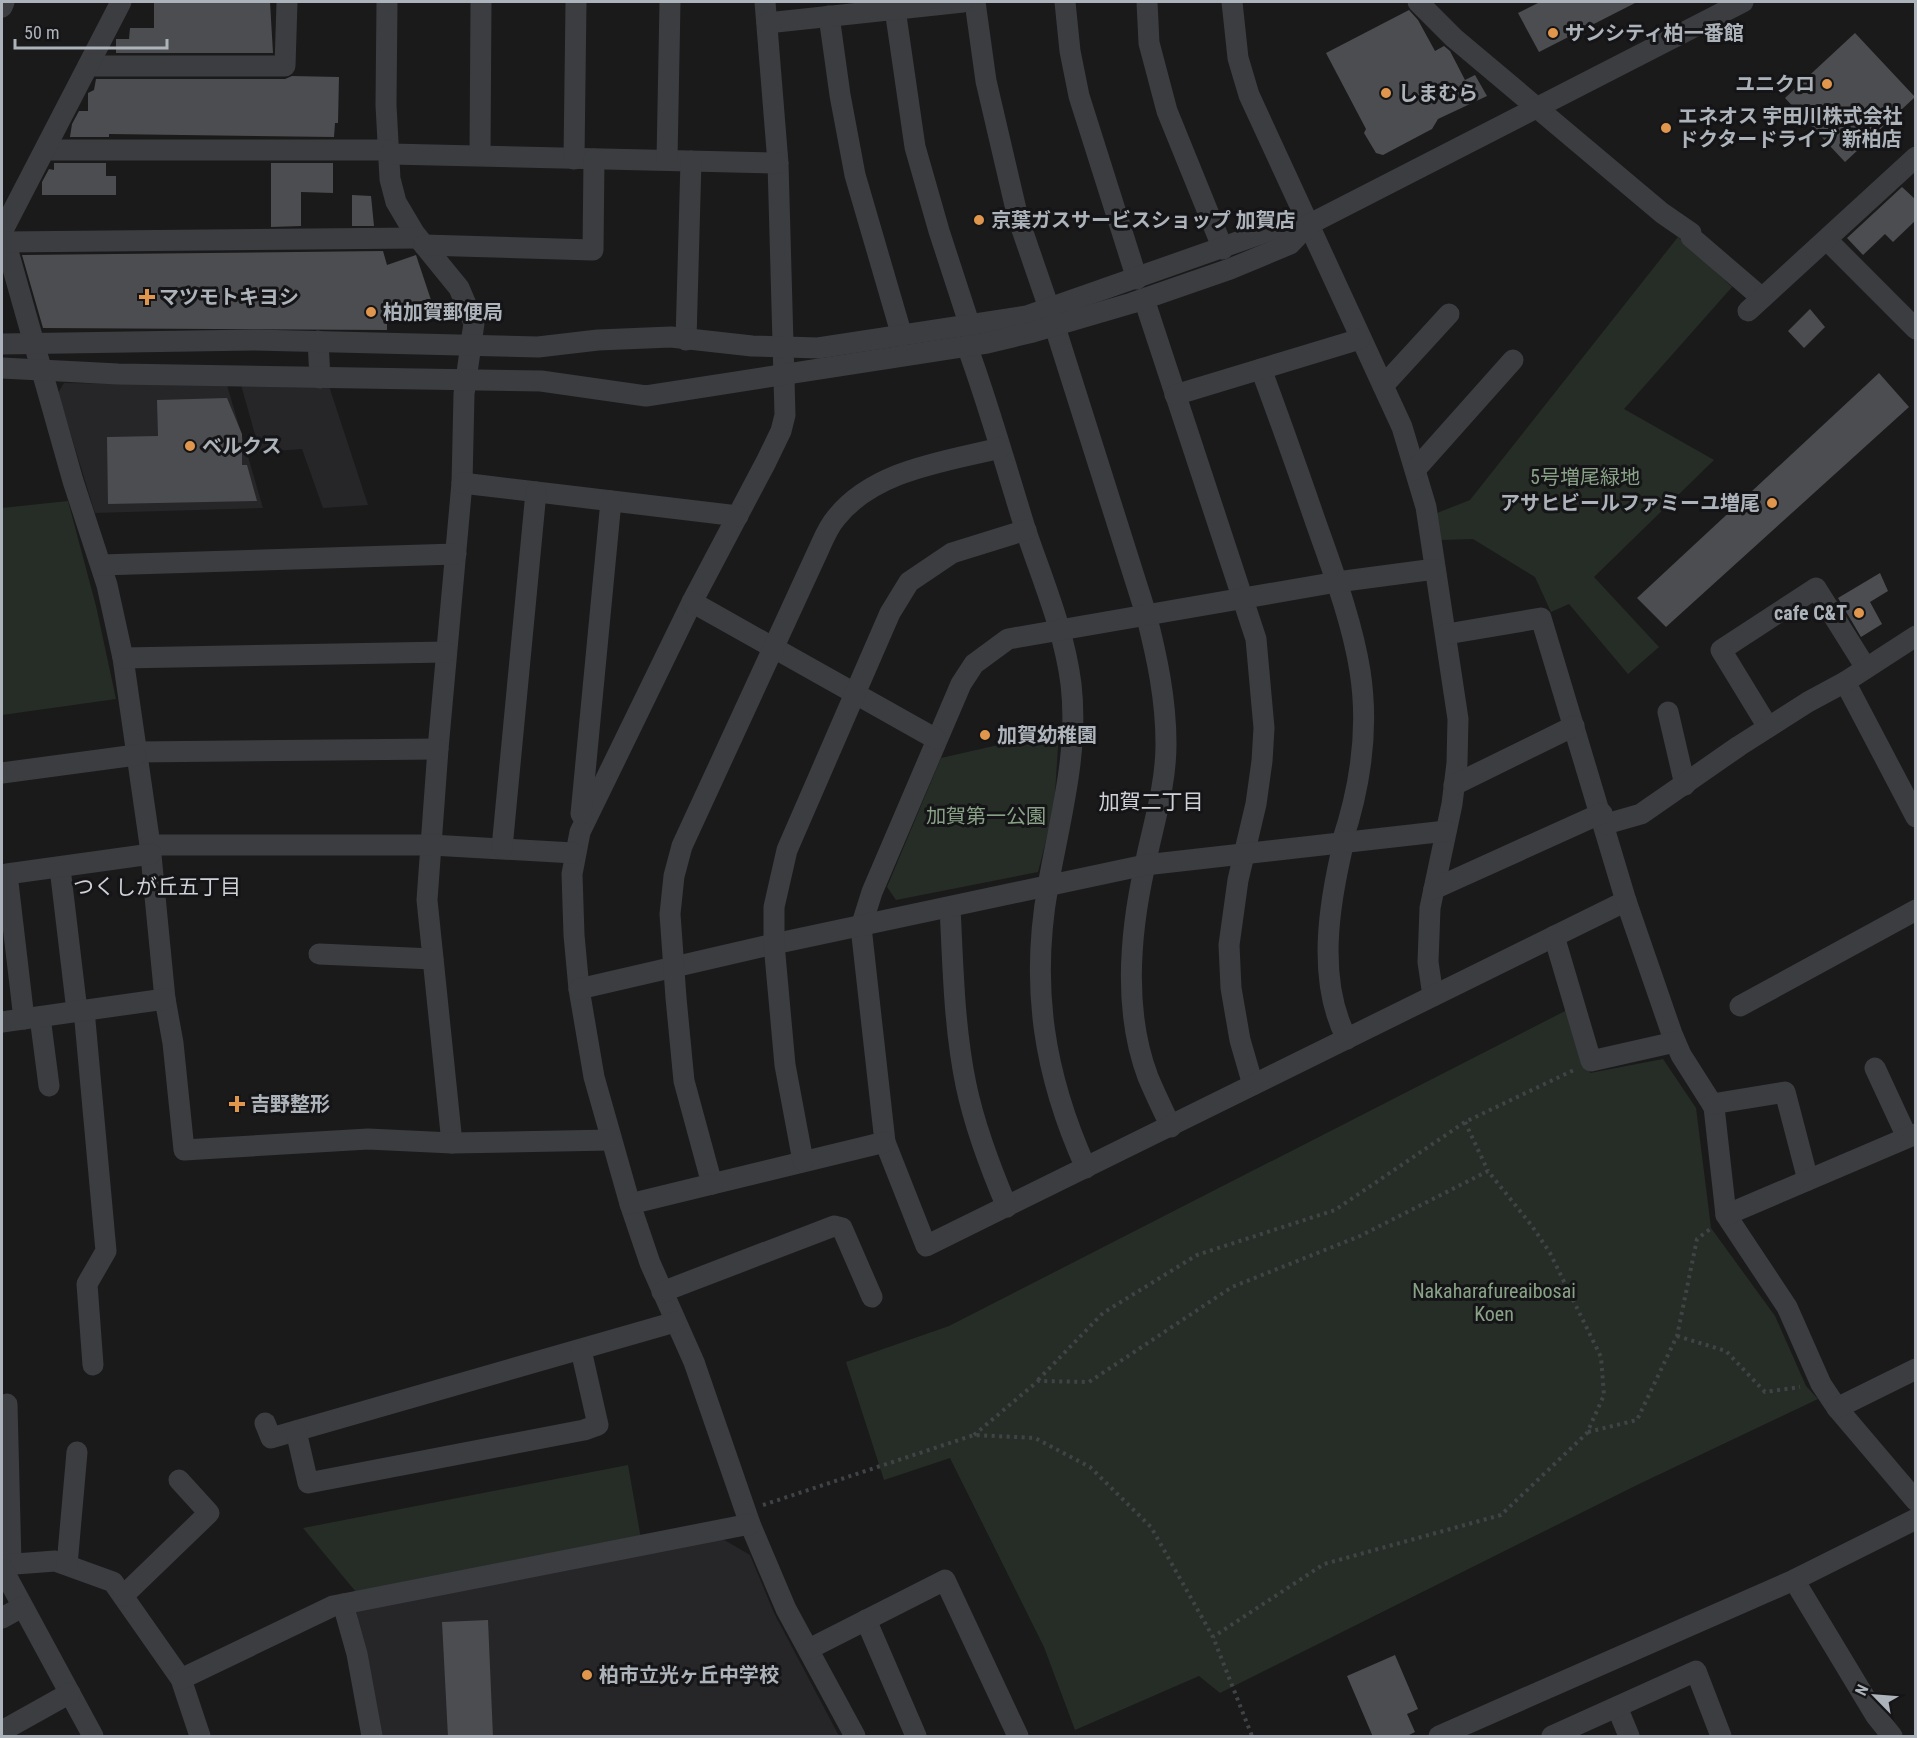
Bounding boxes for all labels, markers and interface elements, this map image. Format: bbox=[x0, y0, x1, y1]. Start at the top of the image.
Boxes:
scale bar bbox=[15, 12, 166, 50]
place label: サンシティ柏一番館 bbox=[1565, 21, 1744, 45]
text: 50 m bbox=[24, 22, 59, 43]
marker: サンシティ柏一番館 bbox=[1546, 26, 1560, 40]
place label: ユニクロ bbox=[1735, 72, 1815, 96]
marker: ユニクロ bbox=[1820, 77, 1834, 91]
place label: しまむら bbox=[1398, 81, 1478, 105]
marker: しまむら bbox=[1379, 86, 1393, 100]
place label: エネオス 宇田川株式会社 ドクタードライブ 新柏店 bbox=[1678, 104, 1903, 151]
marker: エネオス 宇田川株式会社 ドクタードライブ 新柏店 bbox=[1659, 121, 1673, 135]
place label: 京葉ガスサービスショップ 加賀店 bbox=[991, 208, 1296, 232]
marker: 京葉ガスサービスショップ 加賀店 bbox=[972, 213, 986, 227]
place label: マツモトキヨシ bbox=[159, 285, 299, 309]
marker: マツモトキヨシ bbox=[140, 290, 154, 304]
place label: 柏加賀郵便局 bbox=[383, 300, 503, 324]
marker: 柏加賀郵便局 bbox=[364, 305, 378, 319]
place label: ベルクス bbox=[202, 434, 281, 458]
marker: ベルクス bbox=[183, 439, 197, 453]
park label: 5号増尾緑地 bbox=[1530, 465, 1640, 489]
place label: アサヒビールファミーユ増尾 bbox=[1500, 491, 1760, 515]
marker: アサヒビールファミーユ増尾 bbox=[1765, 496, 1779, 510]
place label: cafe C&T bbox=[1774, 601, 1847, 625]
marker: cafe C&T bbox=[1852, 606, 1866, 620]
place label: 加賀幼稚園 bbox=[997, 723, 1097, 747]
marker: 加賀幼稚園 bbox=[978, 728, 992, 742]
district label: 加賀二丁目 bbox=[1099, 790, 1204, 814]
park label: 加賀第一公園 bbox=[926, 804, 1046, 828]
district label: つくしが丘五丁目 bbox=[73, 875, 241, 899]
place label: 吉野整形 bbox=[250, 1092, 330, 1116]
marker: 吉野整形 bbox=[228, 1095, 246, 1113]
park label: Nakaharafureaibosai Koen bbox=[1412, 1279, 1576, 1326]
place label: 柏市立光ヶ丘中学校 bbox=[599, 1663, 779, 1687]
north arrow bbox=[1845, 1666, 1905, 1726]
marker: 柏市立光ヶ丘中学校 bbox=[580, 1668, 594, 1682]
text: N bbox=[1851, 1681, 1873, 1698]

